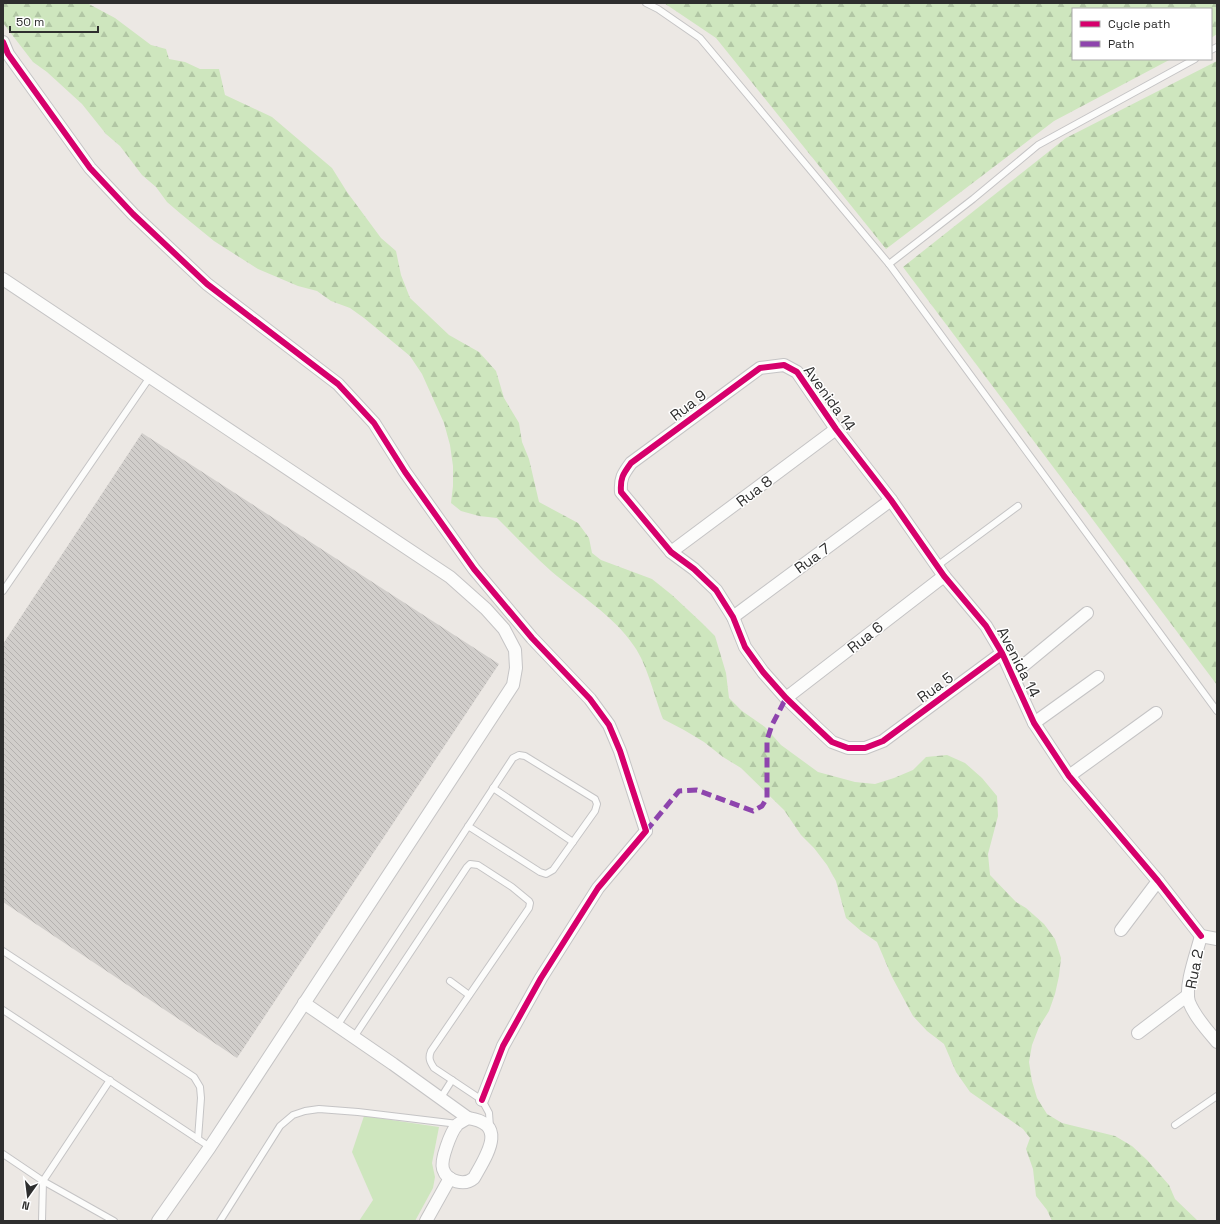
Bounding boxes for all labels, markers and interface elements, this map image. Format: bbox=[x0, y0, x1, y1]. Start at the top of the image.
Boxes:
scale bar bbox=[10, 8, 98, 34]
legend bbox=[1072, 8, 1212, 60]
text: 50 m bbox=[16, 14, 44, 30]
text: Cycle path bbox=[1108, 16, 1170, 32]
text: Path bbox=[1108, 36, 1134, 52]
street label: Avenida 14 bbox=[800, 361, 860, 435]
street label: Rua 9 bbox=[666, 385, 710, 425]
street label: Rua 8 bbox=[732, 471, 776, 511]
street label: Rua 7 bbox=[790, 539, 834, 577]
street label: Rua 6 bbox=[843, 617, 887, 657]
street label: Avenida 14 bbox=[993, 624, 1045, 700]
street label: Rua 5 bbox=[913, 668, 957, 706]
street label: Rua 2 bbox=[1181, 947, 1207, 991]
north arrow bbox=[8, 1176, 48, 1216]
text: N bbox=[20, 1198, 31, 1213]

